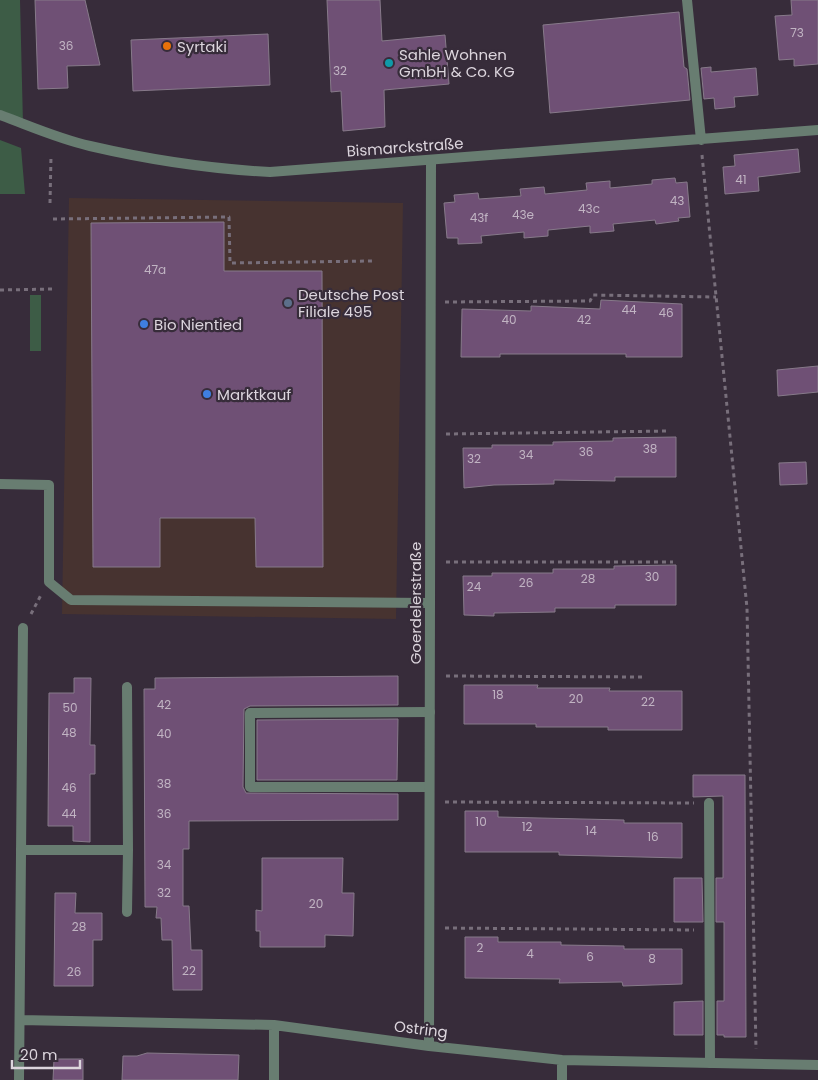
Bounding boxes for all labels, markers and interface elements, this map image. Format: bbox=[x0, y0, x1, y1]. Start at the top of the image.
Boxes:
house number: 73 bbox=[790, 24, 804, 41]
place label: Syrtaki bbox=[177, 36, 227, 57]
house number: 36 bbox=[59, 37, 73, 54]
marker: Syrtaki bbox=[161, 40, 173, 52]
place label: Sahle Wohnen GmbH & Co. KG bbox=[399, 44, 515, 82]
marker: Sahle Wohnen GmbH & Co. KG bbox=[383, 57, 395, 69]
house number: 32 bbox=[333, 62, 347, 79]
street label: Bismarckstraße bbox=[346, 132, 464, 162]
house number: 41 bbox=[735, 171, 747, 188]
house number: 43 bbox=[670, 192, 684, 209]
house number: 43c bbox=[578, 200, 600, 217]
house number: 43e bbox=[512, 206, 534, 223]
house number: 43f bbox=[470, 209, 488, 226]
house number: 47a bbox=[144, 261, 166, 278]
place label: Deutsche Post Filiale 495 bbox=[298, 284, 404, 322]
marker: Deutsche Post Filiale 495 bbox=[282, 297, 294, 309]
house number: 44 bbox=[621, 301, 637, 318]
house number: 46 bbox=[658, 304, 674, 321]
house number: 40 bbox=[501, 311, 517, 328]
house number: 42 bbox=[577, 311, 591, 328]
place label: Bio Nientied bbox=[154, 314, 242, 335]
marker: Bio Nientied bbox=[138, 318, 150, 330]
place label: Marktkauf bbox=[217, 384, 291, 405]
marker: Marktkauf bbox=[201, 388, 213, 400]
house number: 38 bbox=[643, 440, 657, 457]
house number: 36 bbox=[579, 443, 593, 460]
house number: 34 bbox=[519, 446, 534, 463]
house number: 32 bbox=[467, 450, 481, 467]
street label: Goerdelerstraße bbox=[405, 542, 426, 664]
house number: 30 bbox=[645, 568, 659, 585]
house number: 28 bbox=[581, 570, 595, 587]
house number: 26 bbox=[519, 574, 533, 591]
house number: 24 bbox=[467, 578, 482, 595]
house number: 18 bbox=[492, 686, 504, 703]
house number: 20 bbox=[569, 690, 583, 707]
house number: 22 bbox=[641, 693, 655, 710]
house number: 42 bbox=[157, 696, 171, 713]
house number: 50 bbox=[62, 699, 78, 716]
house number: 48 bbox=[61, 724, 77, 741]
house number: 40 bbox=[156, 725, 172, 742]
house number: 38 bbox=[157, 775, 171, 792]
house number: 46 bbox=[61, 779, 77, 796]
house number: 44 bbox=[61, 805, 77, 822]
house number: 36 bbox=[157, 805, 171, 822]
house number: 10 bbox=[475, 813, 487, 830]
house number: 12 bbox=[522, 818, 532, 835]
house number: 14 bbox=[585, 822, 597, 839]
house number: 16 bbox=[647, 828, 659, 845]
house number: 34 bbox=[157, 856, 172, 873]
house number: 32 bbox=[157, 884, 171, 901]
house number: 20 bbox=[309, 895, 323, 912]
house number: 28 bbox=[72, 918, 86, 935]
house number: 2 bbox=[477, 939, 484, 956]
house number: 4 bbox=[526, 945, 534, 962]
house number: 6 bbox=[586, 948, 594, 965]
house number: 8 bbox=[648, 950, 656, 967]
house number: 22 bbox=[182, 962, 196, 979]
house number: 26 bbox=[67, 963, 81, 980]
street label: Ostring bbox=[393, 1015, 449, 1043]
scale bar bbox=[12, 1038, 80, 1070]
text: 20 m bbox=[20, 1044, 58, 1065]

